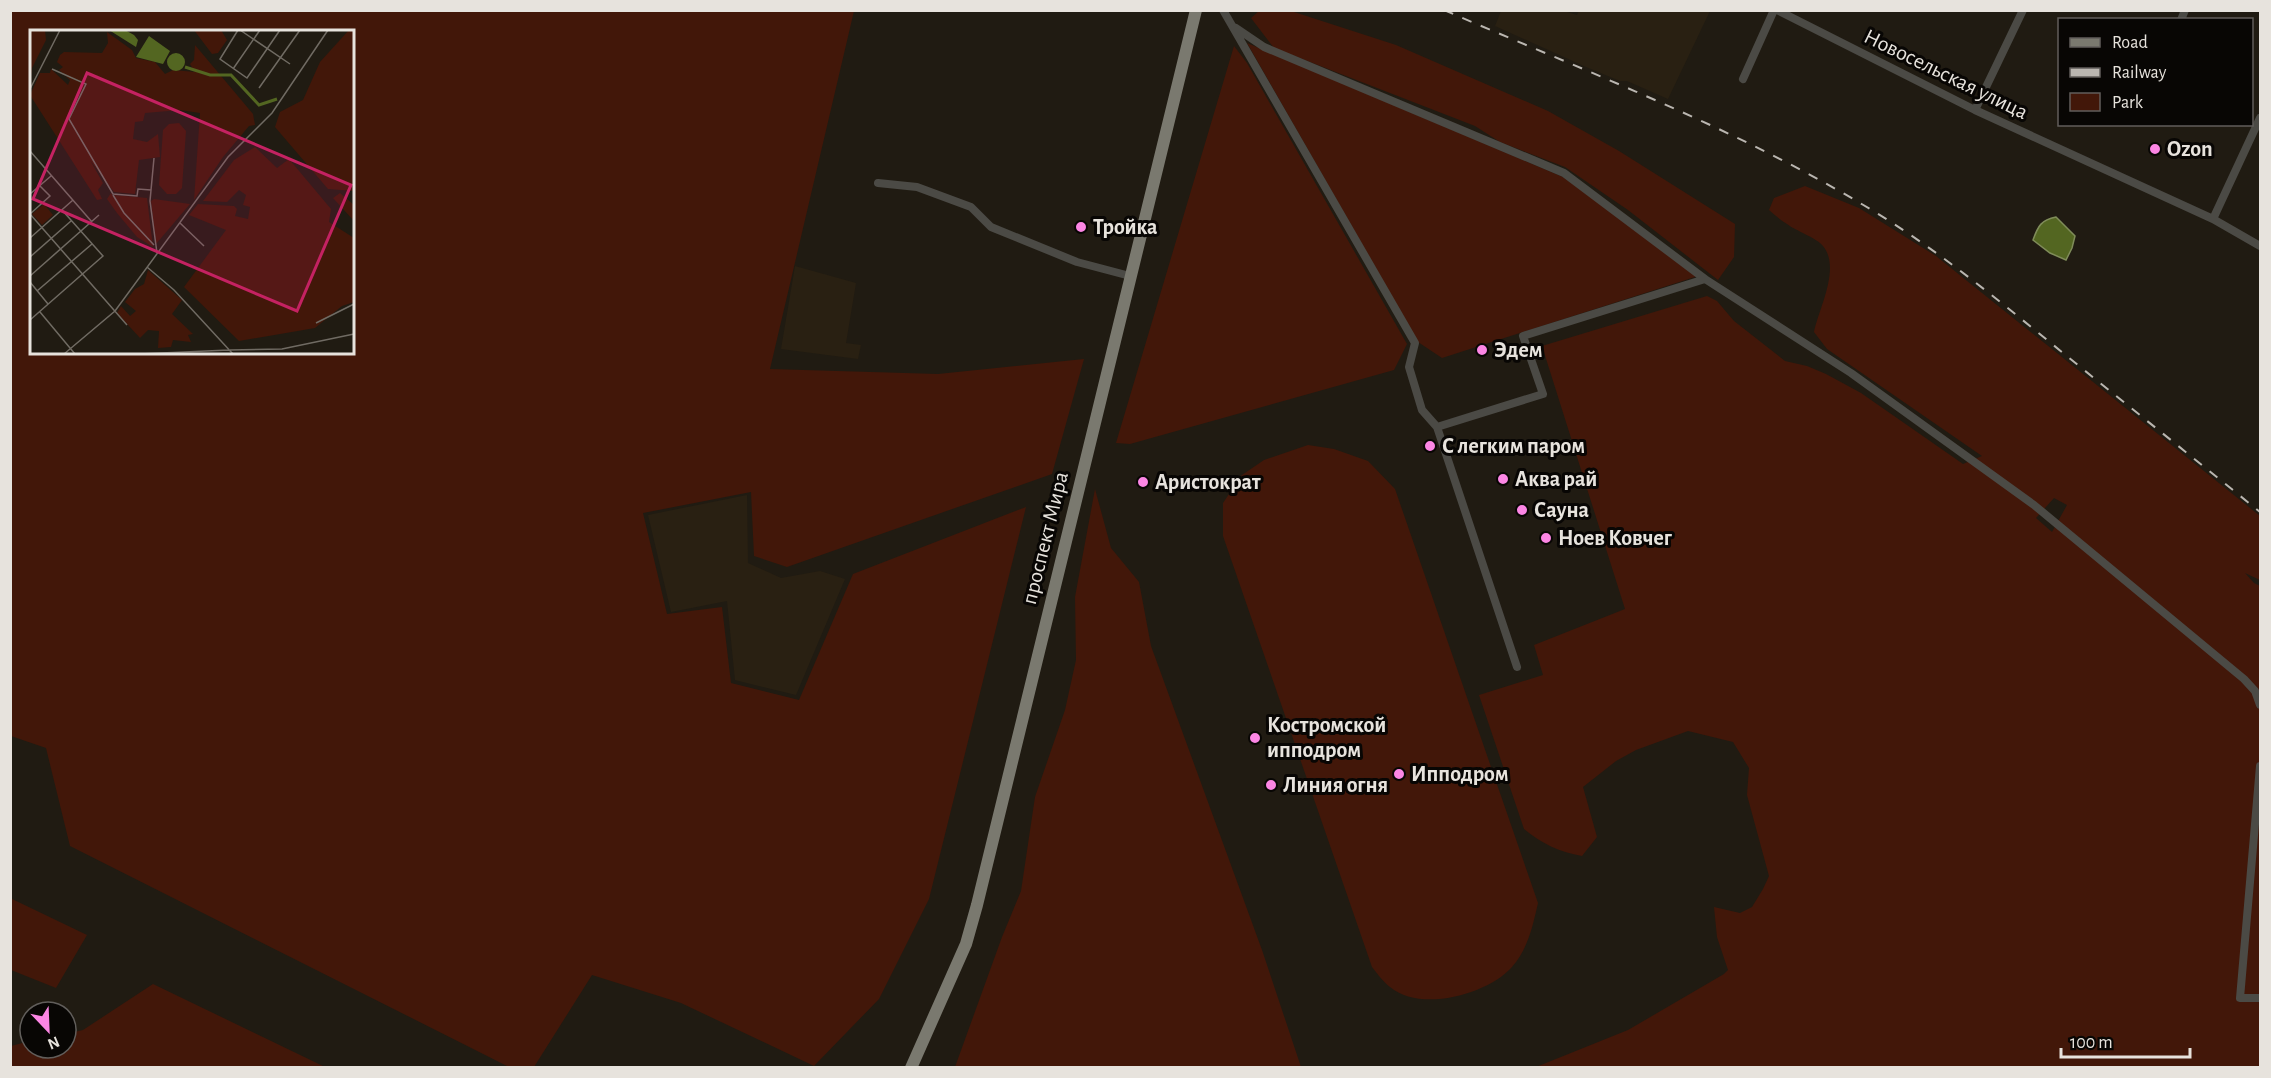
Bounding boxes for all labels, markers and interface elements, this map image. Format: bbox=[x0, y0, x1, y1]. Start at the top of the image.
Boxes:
legend bbox=[2058, 18, 2253, 126]
street label: Новосельская улица bbox=[1861, 25, 2031, 123]
inset map bbox=[30, 30, 354, 354]
text: Road bbox=[2112, 34, 2148, 52]
text: Railway bbox=[2112, 64, 2167, 82]
text: Park bbox=[2112, 94, 2144, 112]
place label: Ozon bbox=[2167, 138, 2213, 160]
marker: Ozon bbox=[2148, 142, 2162, 156]
place label: Тройка bbox=[1093, 216, 1158, 238]
marker: Тройка bbox=[1074, 220, 1088, 234]
place label: Эдем bbox=[1494, 339, 1543, 361]
marker: Эдем bbox=[1475, 343, 1489, 357]
place label: С легким паром bbox=[1442, 435, 1585, 457]
marker: С легким паром bbox=[1423, 439, 1437, 453]
place label: Аква рай bbox=[1515, 468, 1597, 490]
street label: проспект Мира bbox=[1018, 469, 1072, 607]
place label: Аристократ bbox=[1155, 471, 1261, 493]
marker: Аква рай bbox=[1496, 472, 1510, 486]
marker: Аристократ bbox=[1136, 475, 1150, 489]
place label: Сауна bbox=[1534, 499, 1589, 522]
marker: Сауна bbox=[1515, 503, 1529, 517]
place label: Ноев Ковчег bbox=[1558, 527, 1673, 549]
marker: Ноев Ковчег bbox=[1539, 531, 1553, 545]
place label: Костромской ипподром bbox=[1267, 714, 1386, 761]
marker: Костромской ипподром bbox=[1248, 731, 1262, 745]
place label: Ипподром bbox=[1411, 763, 1509, 785]
marker: Ипподром bbox=[1392, 767, 1406, 781]
place label: Линия огня bbox=[1283, 774, 1388, 796]
marker: Линия огня bbox=[1264, 778, 1278, 792]
north arrow bbox=[18, 1000, 78, 1060]
scale bar bbox=[2061, 1021, 2190, 1059]
text: N bbox=[45, 1033, 62, 1052]
text: 100 m bbox=[2070, 1034, 2113, 1052]

